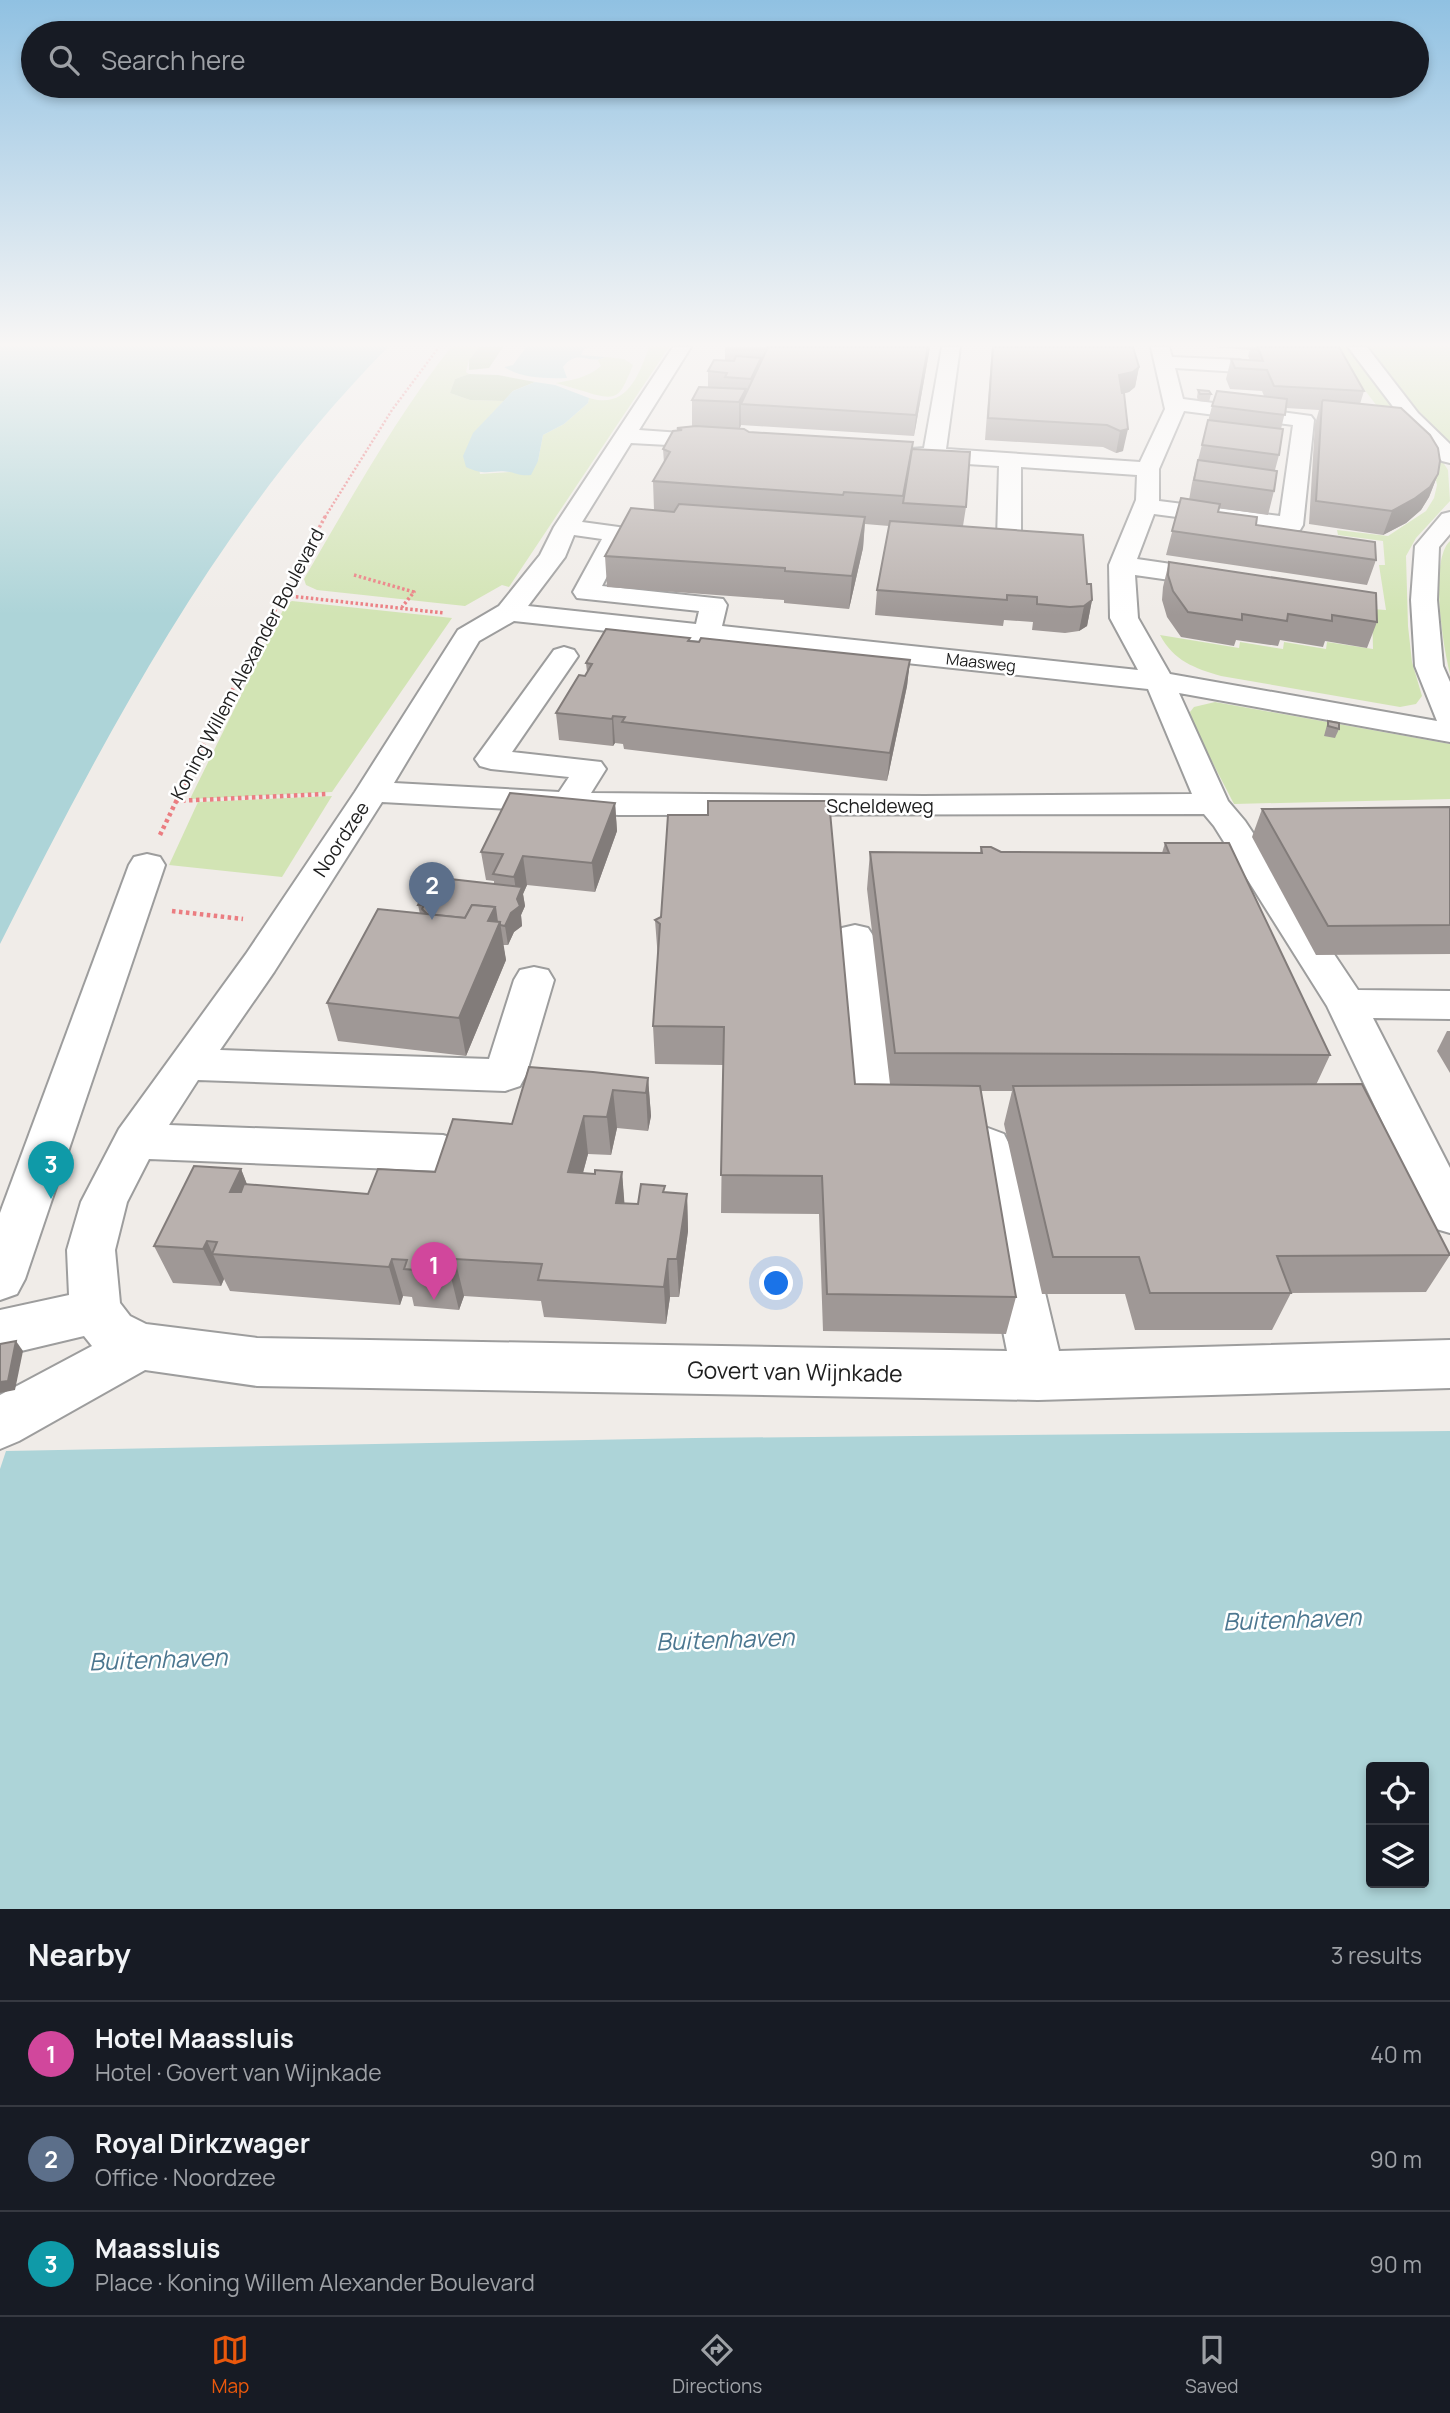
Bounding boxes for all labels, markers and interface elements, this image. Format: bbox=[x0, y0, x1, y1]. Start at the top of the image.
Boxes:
search box bbox=[21, 21, 1429, 98]
icon: search bbox=[45, 41, 83, 79]
text: Search here bbox=[101, 42, 246, 78]
street label: Koning Willem Alexander Boulevard bbox=[164, 524, 330, 804]
street label: Maasweg bbox=[945, 647, 1017, 677]
street label: Scheldeweg bbox=[826, 793, 934, 819]
street label: Noordzee bbox=[307, 796, 375, 882]
pin: 2 bbox=[409, 862, 455, 920]
pin: 3 bbox=[28, 1141, 74, 1199]
pin: 1 bbox=[411, 1242, 457, 1300]
your location bbox=[759, 1266, 793, 1300]
street label: Govert van Wijnkade bbox=[687, 1353, 903, 1389]
water label: Buitenhaven bbox=[1222, 1600, 1362, 1637]
water label: Buitenhaven bbox=[655, 1620, 795, 1657]
water label: Buitenhaven bbox=[88, 1640, 228, 1677]
map controls bbox=[1366, 1762, 1429, 1888]
button: locate bbox=[1366, 1762, 1429, 1825]
button: layers bbox=[1366, 1825, 1429, 1888]
text: Nearby bbox=[28, 1934, 131, 1975]
text: 3 results bbox=[1331, 1939, 1422, 1971]
text: Hotel Maassluis bbox=[95, 2020, 294, 2056]
text: 1 bbox=[46, 2038, 56, 2070]
text: 40 m bbox=[1370, 2038, 1422, 2070]
text: Hotel · Govert van Wijnkade bbox=[95, 2056, 382, 2088]
text: Royal Dirkzwager bbox=[95, 2125, 310, 2161]
text: 2 bbox=[44, 2143, 58, 2175]
text: 90 m bbox=[1370, 2143, 1422, 2175]
text: Office · Noordzee bbox=[95, 2161, 276, 2193]
text: Maassluis bbox=[95, 2230, 220, 2266]
text: 3 bbox=[44, 2248, 58, 2280]
text: 90 m bbox=[1370, 2248, 1422, 2280]
text: Place · Koning Willem Alexander Boulevard bbox=[95, 2266, 535, 2298]
tab: Map bbox=[211, 2331, 249, 2399]
tab: Directions bbox=[672, 2331, 762, 2399]
tab: Saved bbox=[1185, 2331, 1239, 2399]

